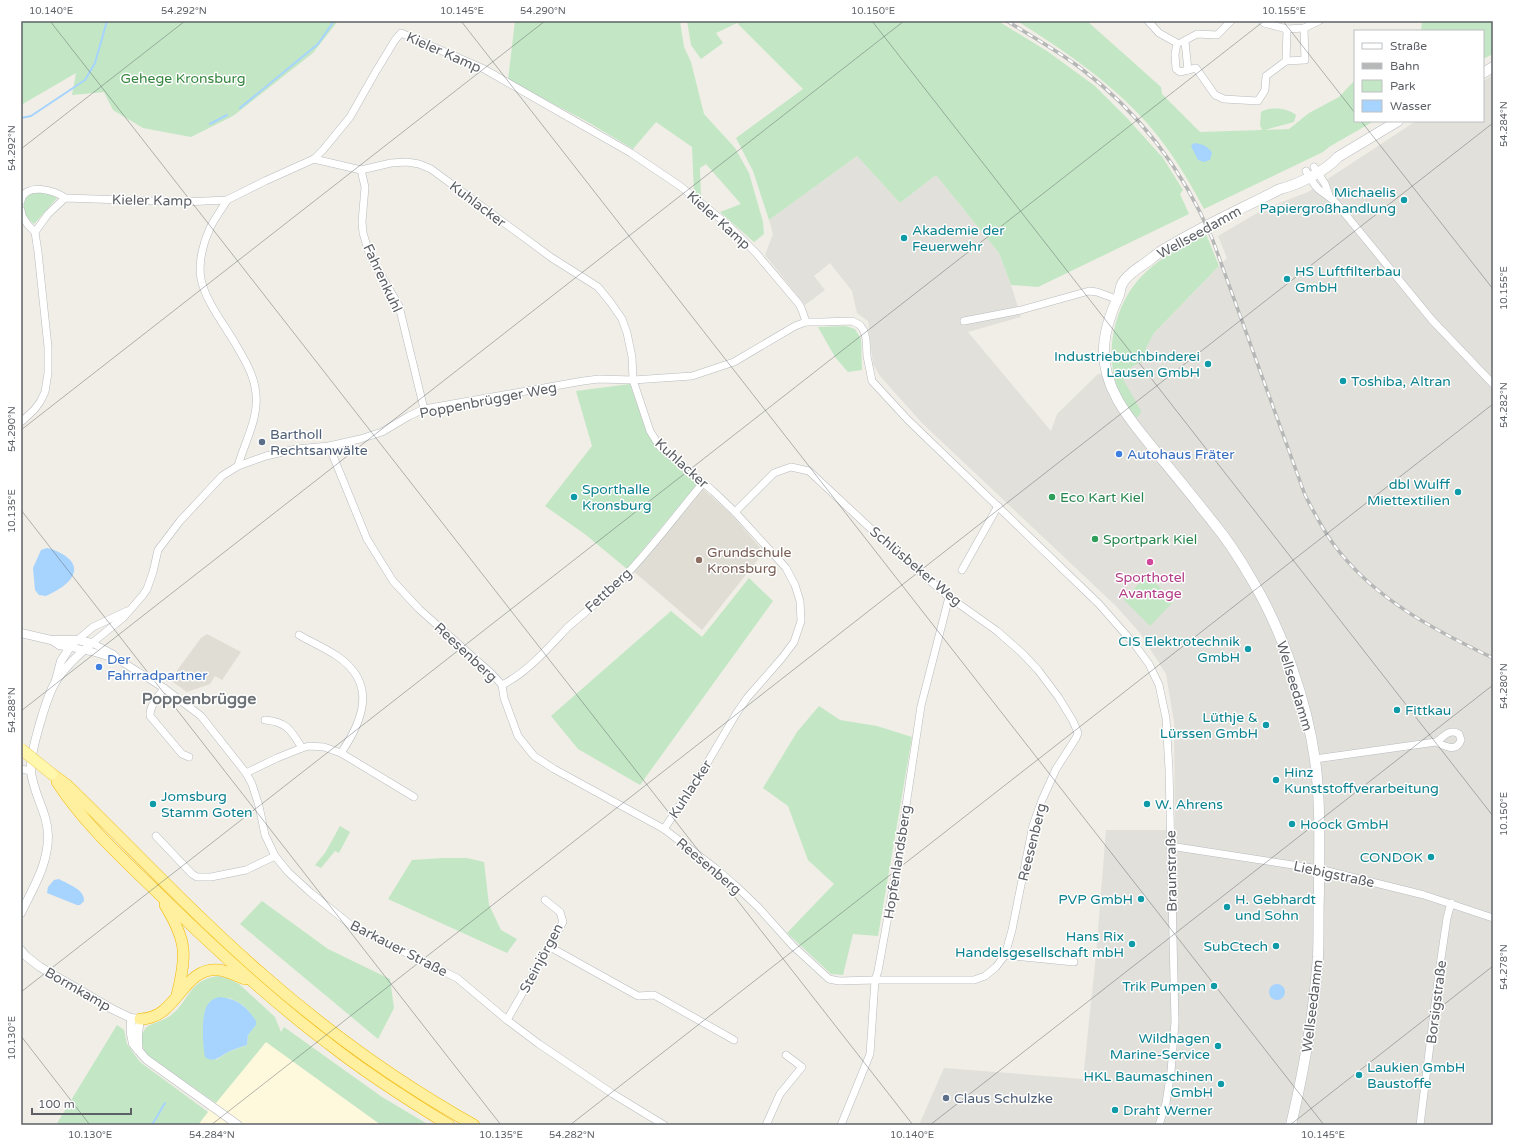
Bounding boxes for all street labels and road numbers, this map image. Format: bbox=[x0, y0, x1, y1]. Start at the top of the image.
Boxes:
street label: Kieler Kamp bbox=[404, 28, 484, 77]
street label: Kuhlacker bbox=[446, 178, 510, 231]
street label: Kieler Kamp bbox=[683, 187, 754, 254]
street label: Kieler Kamp bbox=[112, 191, 192, 210]
street label: Wellseedamm bbox=[1154, 202, 1244, 263]
street label: Fahrenkuhl bbox=[359, 241, 406, 315]
street label: Poppenbrügger Weg bbox=[418, 379, 558, 422]
street label: Kuhlacker bbox=[651, 435, 712, 492]
street label: Schlüsbeker Weg bbox=[866, 523, 965, 610]
street label: Fettberg bbox=[582, 565, 635, 616]
street label: Reesenberg bbox=[431, 619, 501, 686]
street label: Wellseedamm bbox=[1273, 639, 1316, 733]
street label: Kuhlacker bbox=[665, 756, 716, 822]
street label: Reesenberg bbox=[1015, 801, 1050, 883]
street label: Hopfenlandsberg bbox=[880, 804, 915, 920]
street label: Braunstraße bbox=[1162, 830, 1181, 912]
street label: Reesenberg bbox=[673, 834, 745, 899]
street label: Liebigstraße bbox=[1292, 858, 1376, 891]
street label: Barkauer Straße bbox=[347, 917, 450, 980]
street label: Steinjörgen bbox=[516, 921, 567, 996]
street label: Wellseedamm bbox=[1298, 959, 1327, 1053]
street label: Borsigstraße bbox=[1423, 959, 1450, 1045]
street label: Bormkamp bbox=[42, 964, 114, 1015]

